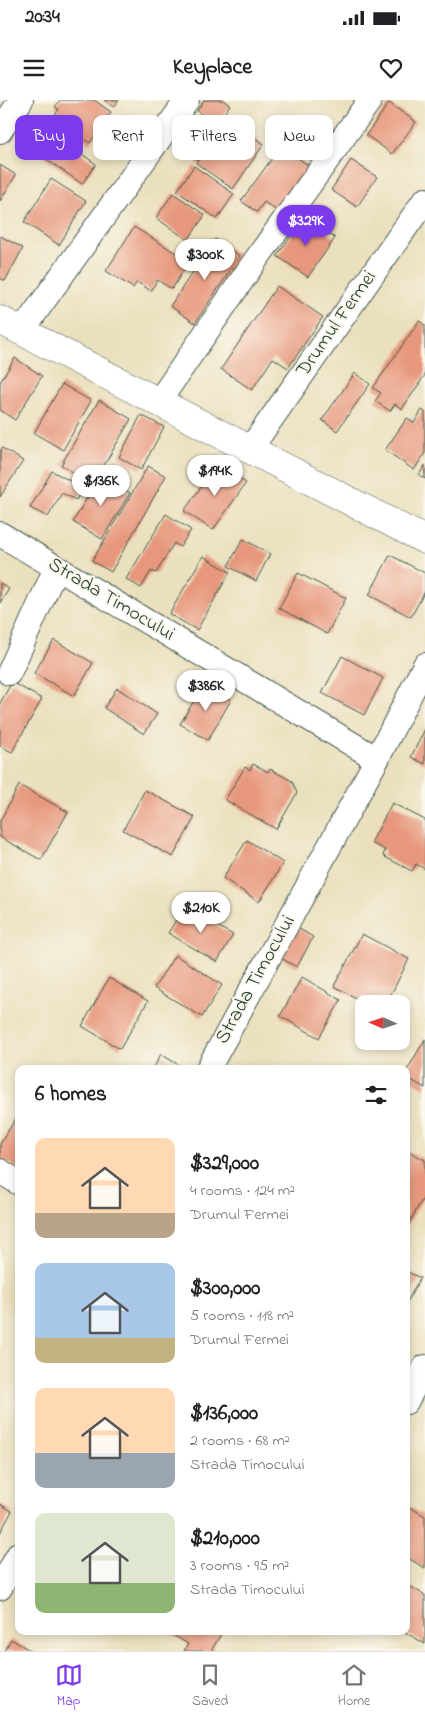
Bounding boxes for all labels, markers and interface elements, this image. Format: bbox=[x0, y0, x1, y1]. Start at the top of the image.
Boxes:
text: 20:34 bbox=[25, 4, 60, 31]
text: Keyplace bbox=[173, 52, 252, 84]
icon: menu bbox=[20, 54, 48, 82]
icon: heart bbox=[377, 54, 405, 82]
chip: Buy bbox=[15, 115, 83, 160]
chip: Rent bbox=[93, 115, 162, 160]
chip: Filters bbox=[172, 115, 255, 160]
chip: New bbox=[265, 115, 333, 160]
pin: $329K bbox=[271, 204, 341, 247]
text: $329K bbox=[288, 209, 324, 233]
pin: $300K bbox=[170, 238, 240, 281]
text: $300K bbox=[186, 243, 224, 267]
street label: Drumul Fermei bbox=[289, 265, 384, 384]
pin: $194K bbox=[180, 454, 250, 497]
text: $194K bbox=[198, 459, 232, 483]
pin: $136K bbox=[66, 464, 136, 507]
text: $136K bbox=[83, 469, 119, 493]
street label: Strada Timocului bbox=[42, 551, 180, 649]
pin: $386K bbox=[171, 670, 241, 712]
text: $386K bbox=[187, 674, 225, 698]
pin: $210K bbox=[166, 892, 236, 934]
text: $210K bbox=[182, 896, 220, 920]
street label: Strada Timocului bbox=[209, 910, 303, 1050]
north arrow bbox=[355, 995, 410, 1050]
map controls bbox=[355, 995, 410, 1050]
text: 6 homes bbox=[35, 1080, 107, 1110]
icon: filters bbox=[362, 1081, 390, 1109]
text: $329,000 bbox=[190, 1149, 259, 1179]
icon: home bbox=[75, 1158, 135, 1218]
text: 4 rooms · 124 m² bbox=[190, 1179, 295, 1203]
text: Drumul Fermei bbox=[190, 1203, 289, 1227]
text: $300,000 bbox=[190, 1274, 260, 1304]
icon: home bbox=[75, 1283, 135, 1343]
text: 5 rooms · 118 m² bbox=[190, 1304, 294, 1328]
text: Drumul Fermei bbox=[190, 1328, 289, 1352]
text: $136,000 bbox=[190, 1399, 258, 1429]
icon: home bbox=[75, 1408, 135, 1468]
text: 2 rooms · 68 m² bbox=[190, 1429, 290, 1453]
text: Strada Timocului bbox=[190, 1453, 305, 1477]
text: $210,000 bbox=[190, 1524, 260, 1554]
icon: home bbox=[75, 1533, 135, 1593]
text: 3 rooms · 95 m² bbox=[190, 1554, 289, 1578]
text: Strada Timocului bbox=[190, 1578, 305, 1602]
tab: Map bbox=[55, 1661, 83, 1712]
tab: Saved bbox=[192, 1661, 228, 1712]
tab: Home bbox=[338, 1661, 370, 1712]

